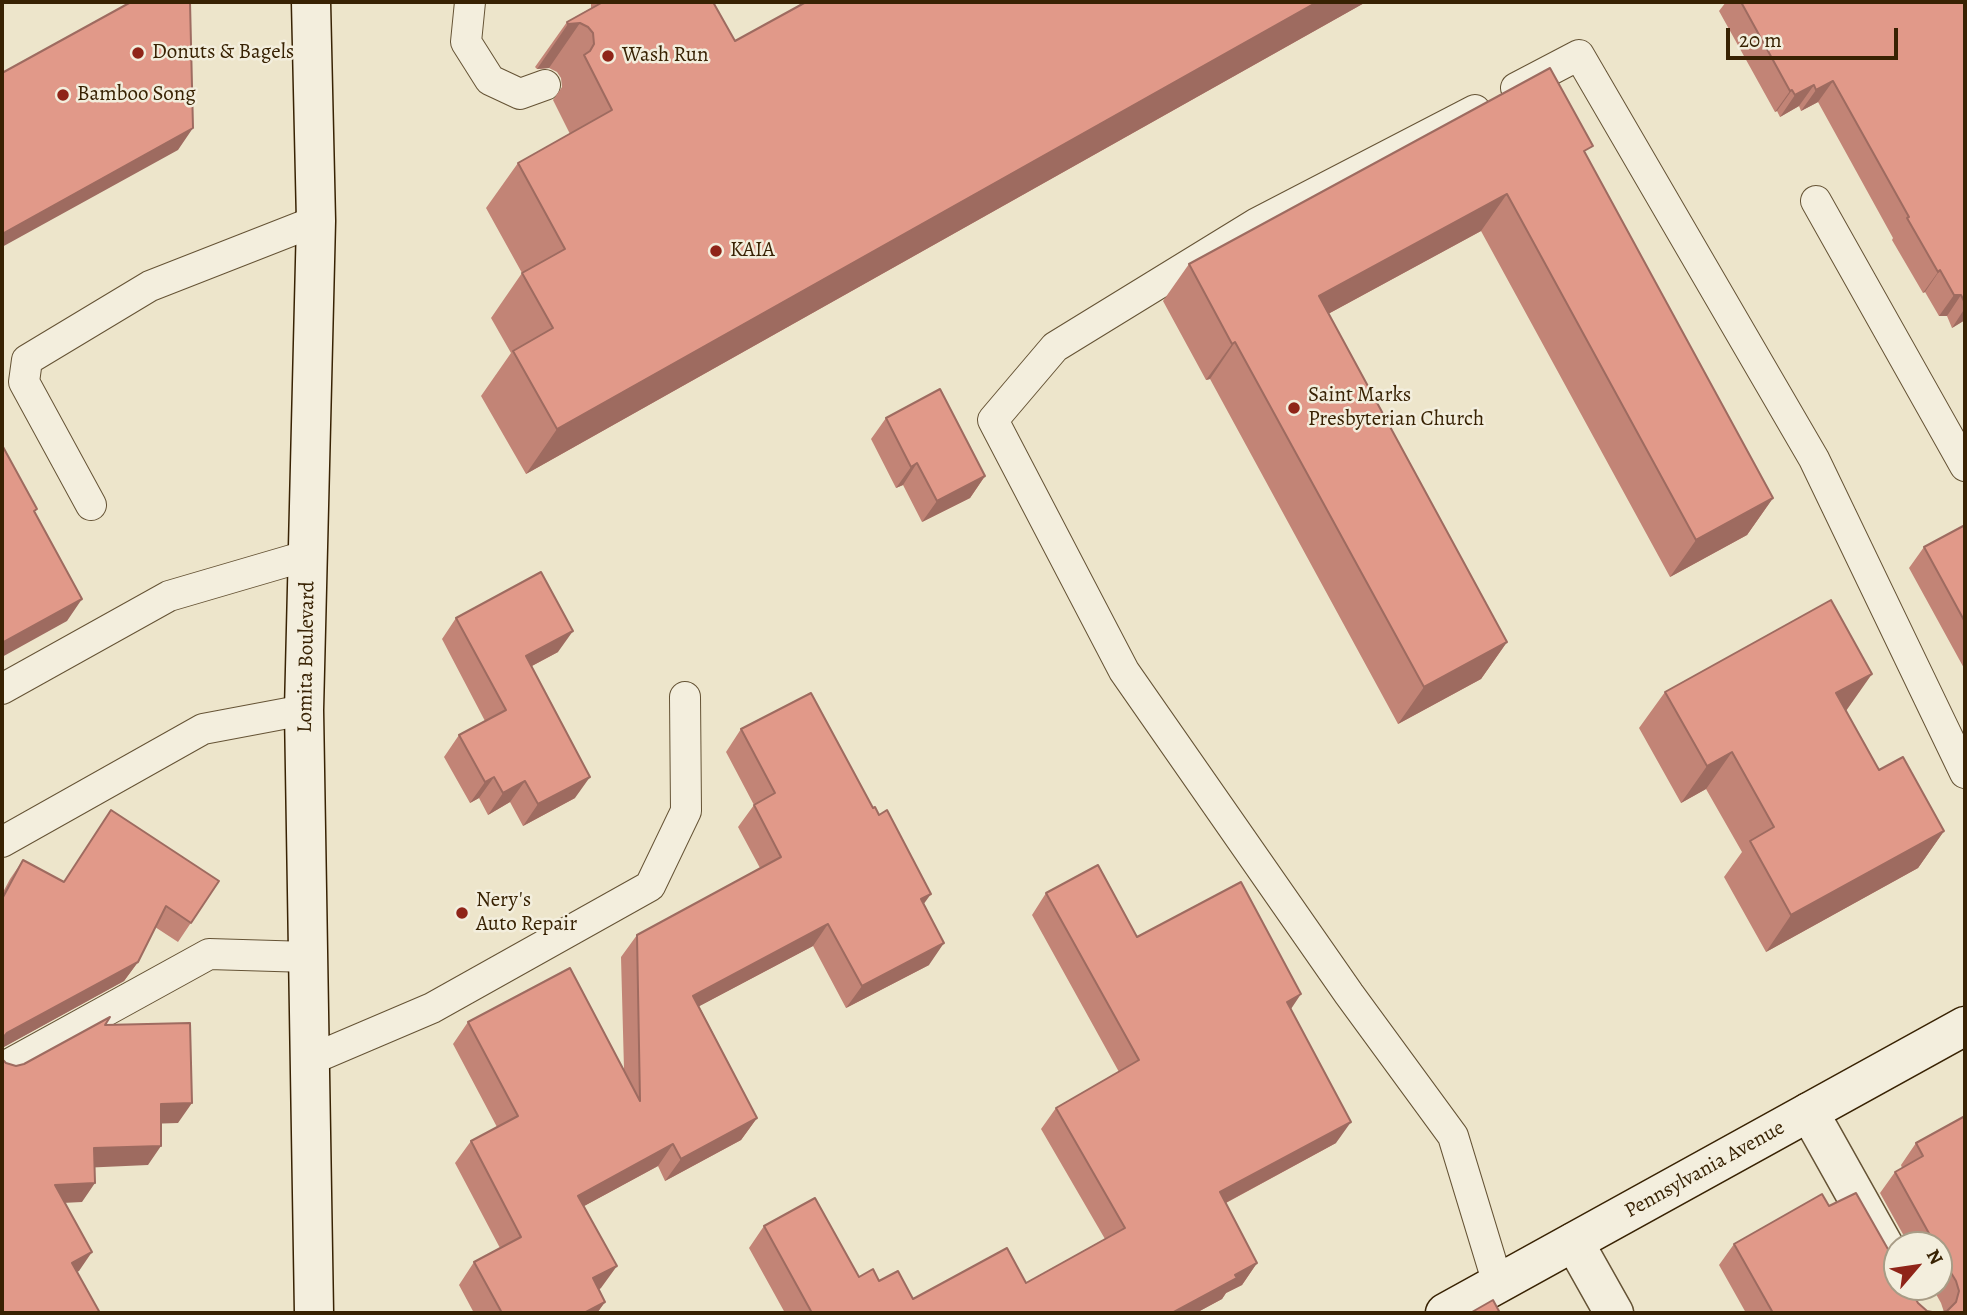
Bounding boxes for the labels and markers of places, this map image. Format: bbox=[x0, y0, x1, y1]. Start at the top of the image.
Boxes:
place label: Donuts & Bagels bbox=[152, 40, 294, 66]
place label: Wash Run bbox=[622, 43, 709, 69]
marker: Donuts & Bagels bbox=[130, 45, 146, 61]
marker: Wash Run bbox=[600, 48, 616, 64]
place label: Bamboo Song bbox=[77, 82, 196, 108]
marker: Bamboo Song bbox=[55, 87, 71, 103]
place label: KAIA bbox=[730, 238, 775, 264]
marker: KAIA bbox=[708, 243, 724, 259]
place label: Saint Marks Presbyterian Church bbox=[1308, 383, 1484, 433]
marker: Saint Marks Presbyterian Church bbox=[1286, 400, 1302, 416]
place label: Nery's Auto Repair bbox=[476, 888, 577, 938]
marker: Nery's Auto Repair bbox=[454, 905, 470, 921]

